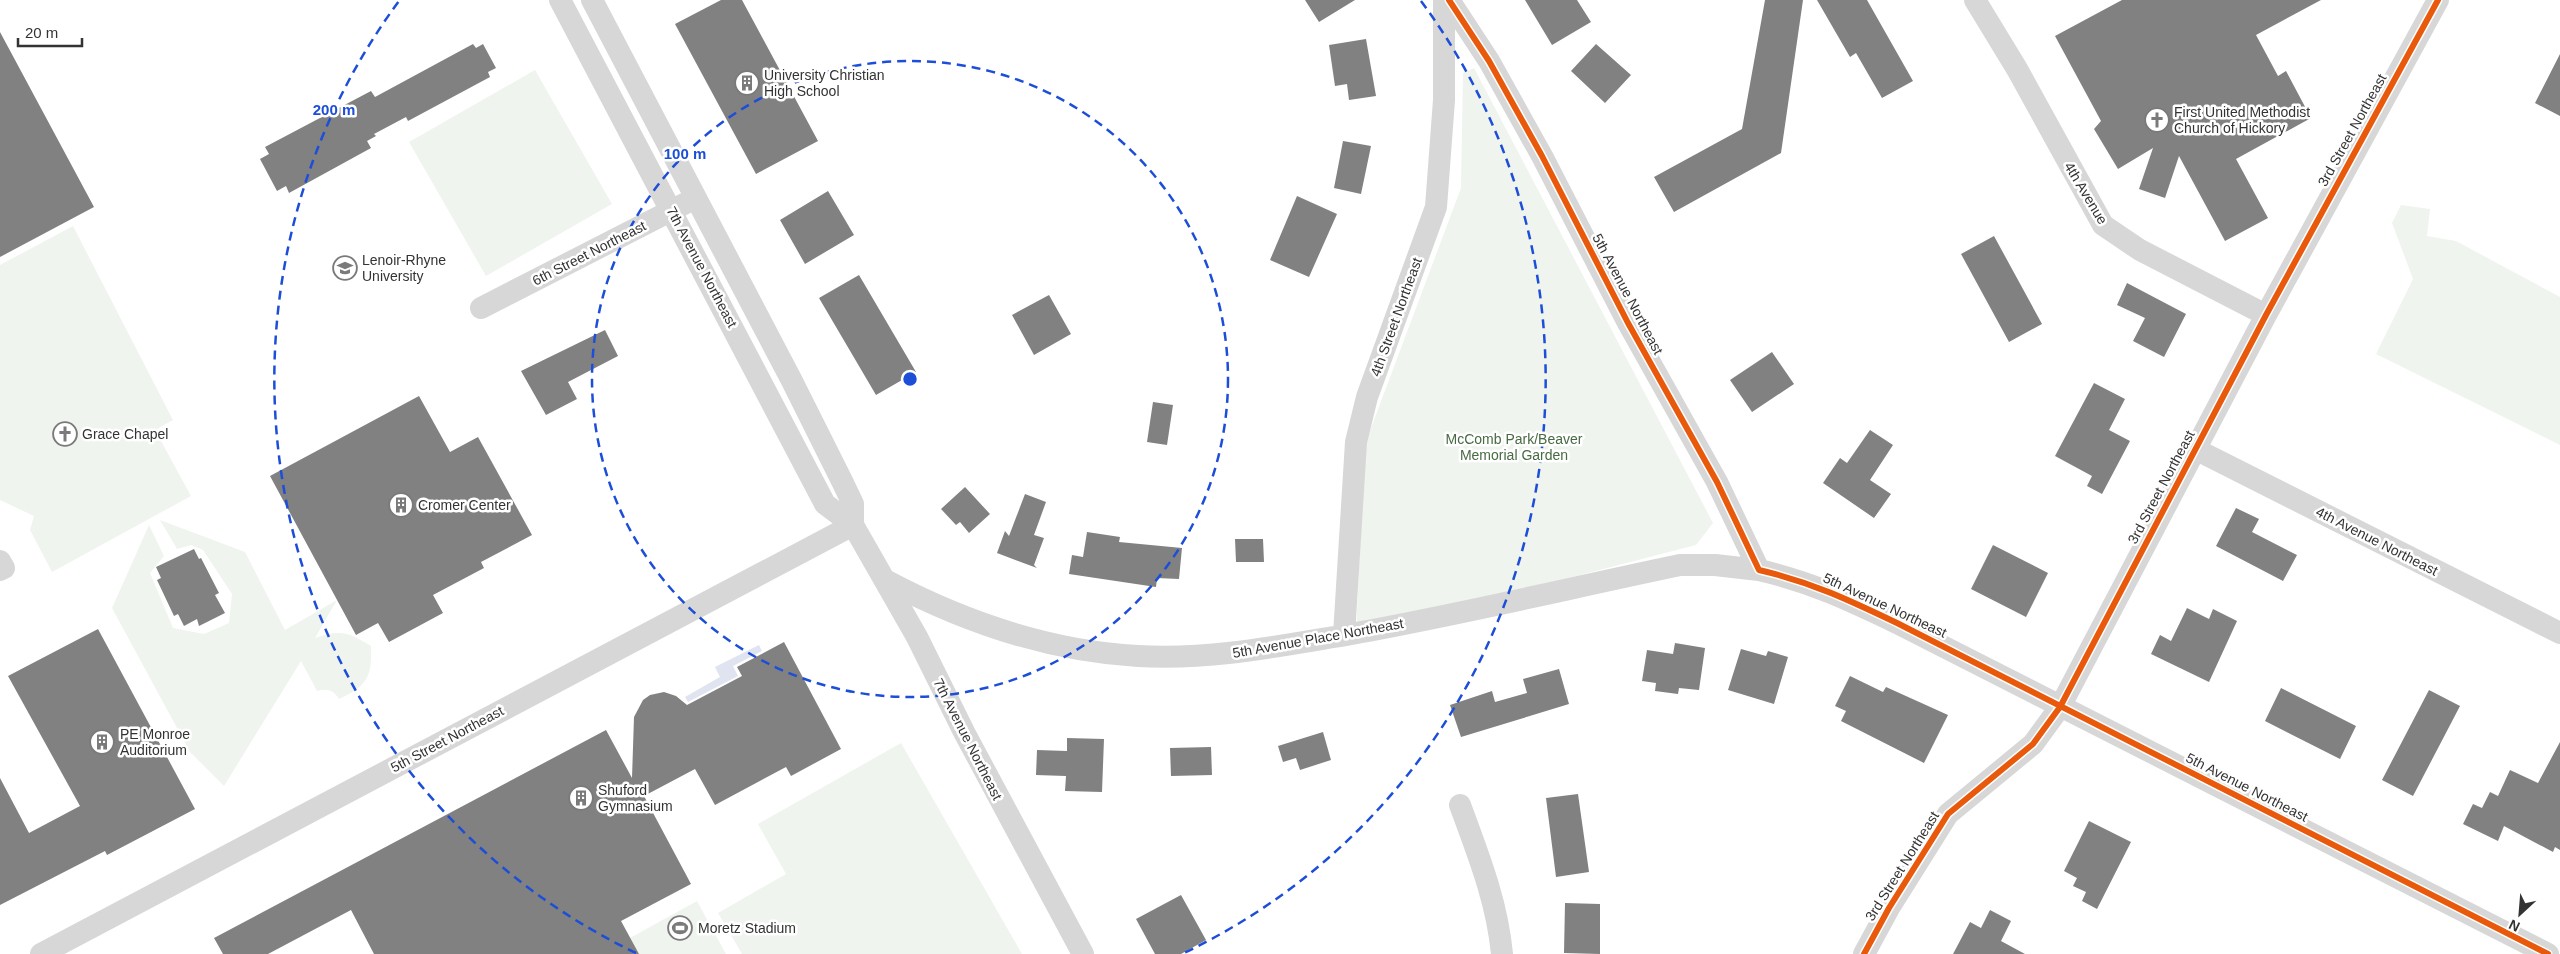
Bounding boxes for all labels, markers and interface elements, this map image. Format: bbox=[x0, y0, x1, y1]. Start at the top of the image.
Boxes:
scale bar bbox=[18, 15, 81, 47]
text: 20 m bbox=[25, 24, 58, 41]
place label: University Christian High School bbox=[764, 67, 885, 99]
building icon: University Christian High School bbox=[734, 70, 760, 96]
street label: 3rd Street Northeast bbox=[2314, 71, 2390, 189]
text: 200 m bbox=[313, 101, 355, 118]
place label: First United Methodist Church of Hickory bbox=[2174, 104, 2310, 136]
church icon: First United Methodist Church of Hickory bbox=[2144, 107, 2170, 133]
text: 100 m bbox=[664, 145, 706, 162]
street label: 4th Avenue bbox=[2061, 159, 2111, 227]
street label: 7th Avenue Northeast bbox=[663, 204, 741, 330]
street label: 6th Street Northeast bbox=[530, 217, 649, 289]
street label: 5th Avenue Northeast bbox=[1589, 231, 1667, 357]
place label: Lenoir-Rhyne University bbox=[362, 252, 446, 284]
school or university icon: Lenoir-Rhyne University bbox=[332, 255, 358, 281]
street label: 4th Street Northeast bbox=[1367, 255, 1425, 379]
centre of rings bbox=[901, 370, 919, 388]
church icon: Grace Chapel bbox=[52, 421, 78, 447]
place label: Grace Chapel bbox=[82, 426, 168, 442]
street label: 3rd Street Northeast bbox=[2124, 427, 2198, 546]
park label: McComb Park/Beaver Memorial Garden bbox=[1446, 431, 1583, 463]
building icon: Cromer Center bbox=[388, 492, 414, 518]
place label: Cromer Center bbox=[418, 497, 511, 513]
street label: 4th Avenue Northeast bbox=[2313, 503, 2441, 579]
street label: 5th Avenue Northeast bbox=[1821, 569, 1949, 641]
street label: 5th Avenue Place Northeast bbox=[1231, 615, 1405, 661]
street label: 7th Avenue Northeast bbox=[930, 675, 1006, 803]
street label: 5th Street Northeast bbox=[388, 702, 506, 775]
place label: PE Monroe Auditorium bbox=[120, 726, 190, 758]
building icon: PE Monroe Auditorium bbox=[89, 729, 115, 755]
street label: 5th Avenue Northeast bbox=[2183, 749, 2311, 825]
place label: Shuford Gymnasium bbox=[598, 782, 673, 814]
building icon: Shuford Gymnasium bbox=[568, 785, 594, 811]
street label: 3rd Street Northeast bbox=[1862, 808, 1942, 924]
north arrow bbox=[2495, 889, 2545, 939]
sports icon: Moretz Stadium bbox=[667, 915, 693, 941]
text: N bbox=[2506, 916, 2522, 935]
place label: Moretz Stadium bbox=[698, 920, 796, 936]

